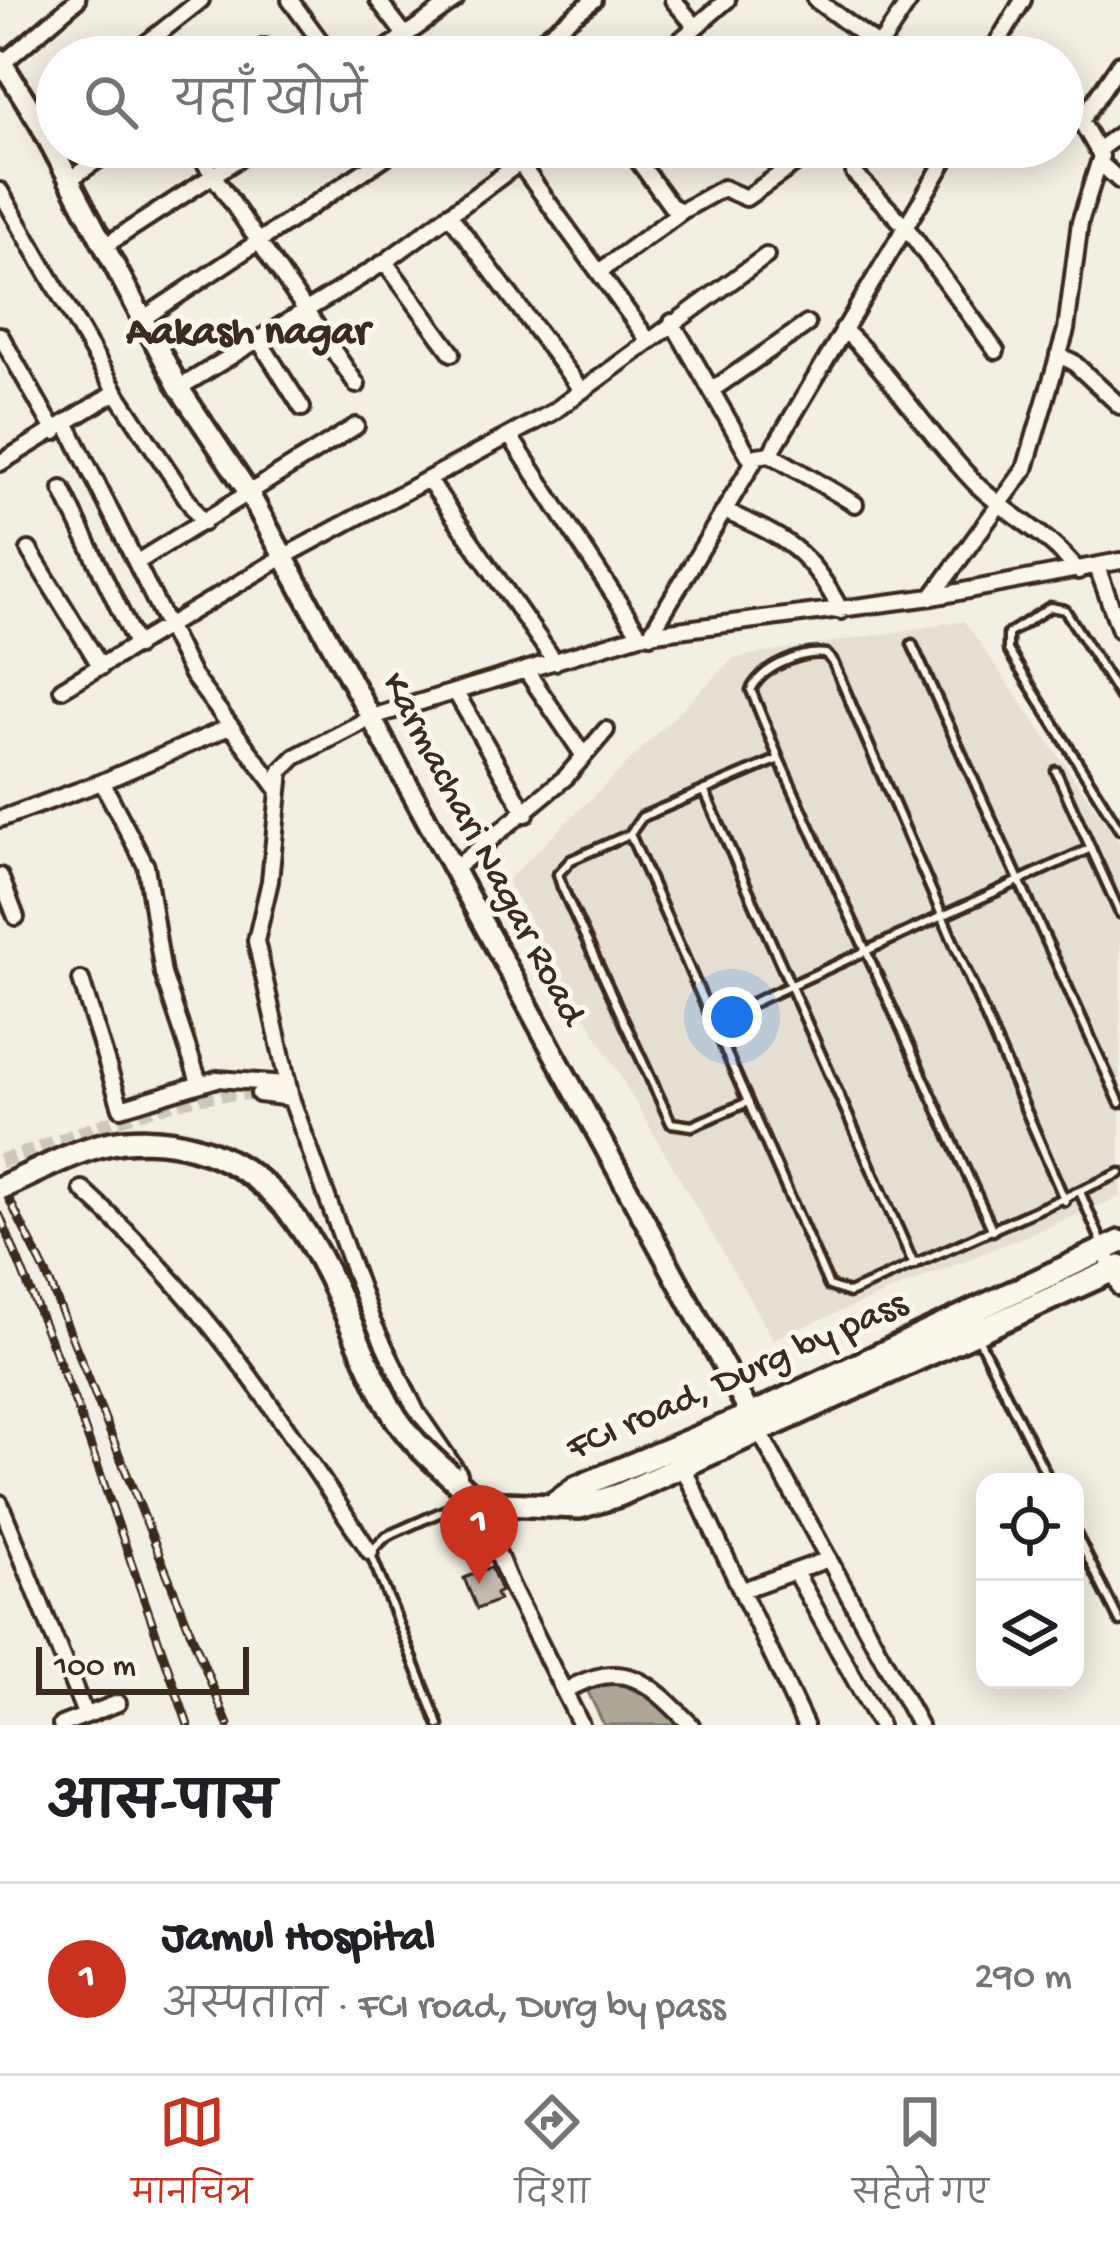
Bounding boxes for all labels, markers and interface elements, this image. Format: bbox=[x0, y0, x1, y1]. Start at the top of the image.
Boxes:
search box bbox=[36, 36, 1084, 168]
icon: search bbox=[78, 69, 144, 135]
text: यहाँ खोजें bbox=[174, 79, 367, 132]
district label: Aakash nagar bbox=[125, 310, 374, 359]
street label: Karmachari Nagar Road bbox=[368, 666, 595, 1037]
your location bbox=[702, 987, 762, 1047]
street label: FCI road, Durg by pass bbox=[560, 1282, 917, 1474]
map controls bbox=[976, 1473, 1084, 1689]
button: locate bbox=[976, 1473, 1084, 1581]
pin: 1 bbox=[440, 1485, 518, 1584]
button: layers bbox=[976, 1581, 1084, 1689]
scale bar bbox=[36, 1641, 249, 1694]
text: 100 m bbox=[54, 1649, 136, 1687]
text: आस-पास bbox=[48, 1778, 277, 1838]
text: Jamul Hospital bbox=[162, 1913, 435, 1966]
text: 1 bbox=[79, 1956, 95, 2002]
text: 290 m bbox=[974, 1956, 1072, 2002]
text: अस्पताल · FCI road, Durg by pass bbox=[162, 1986, 726, 2032]
tab: मानचित्र bbox=[131, 2089, 252, 2228]
tab: दिशा bbox=[515, 2089, 590, 2228]
tab: सहेजे गए bbox=[852, 2089, 989, 2228]

